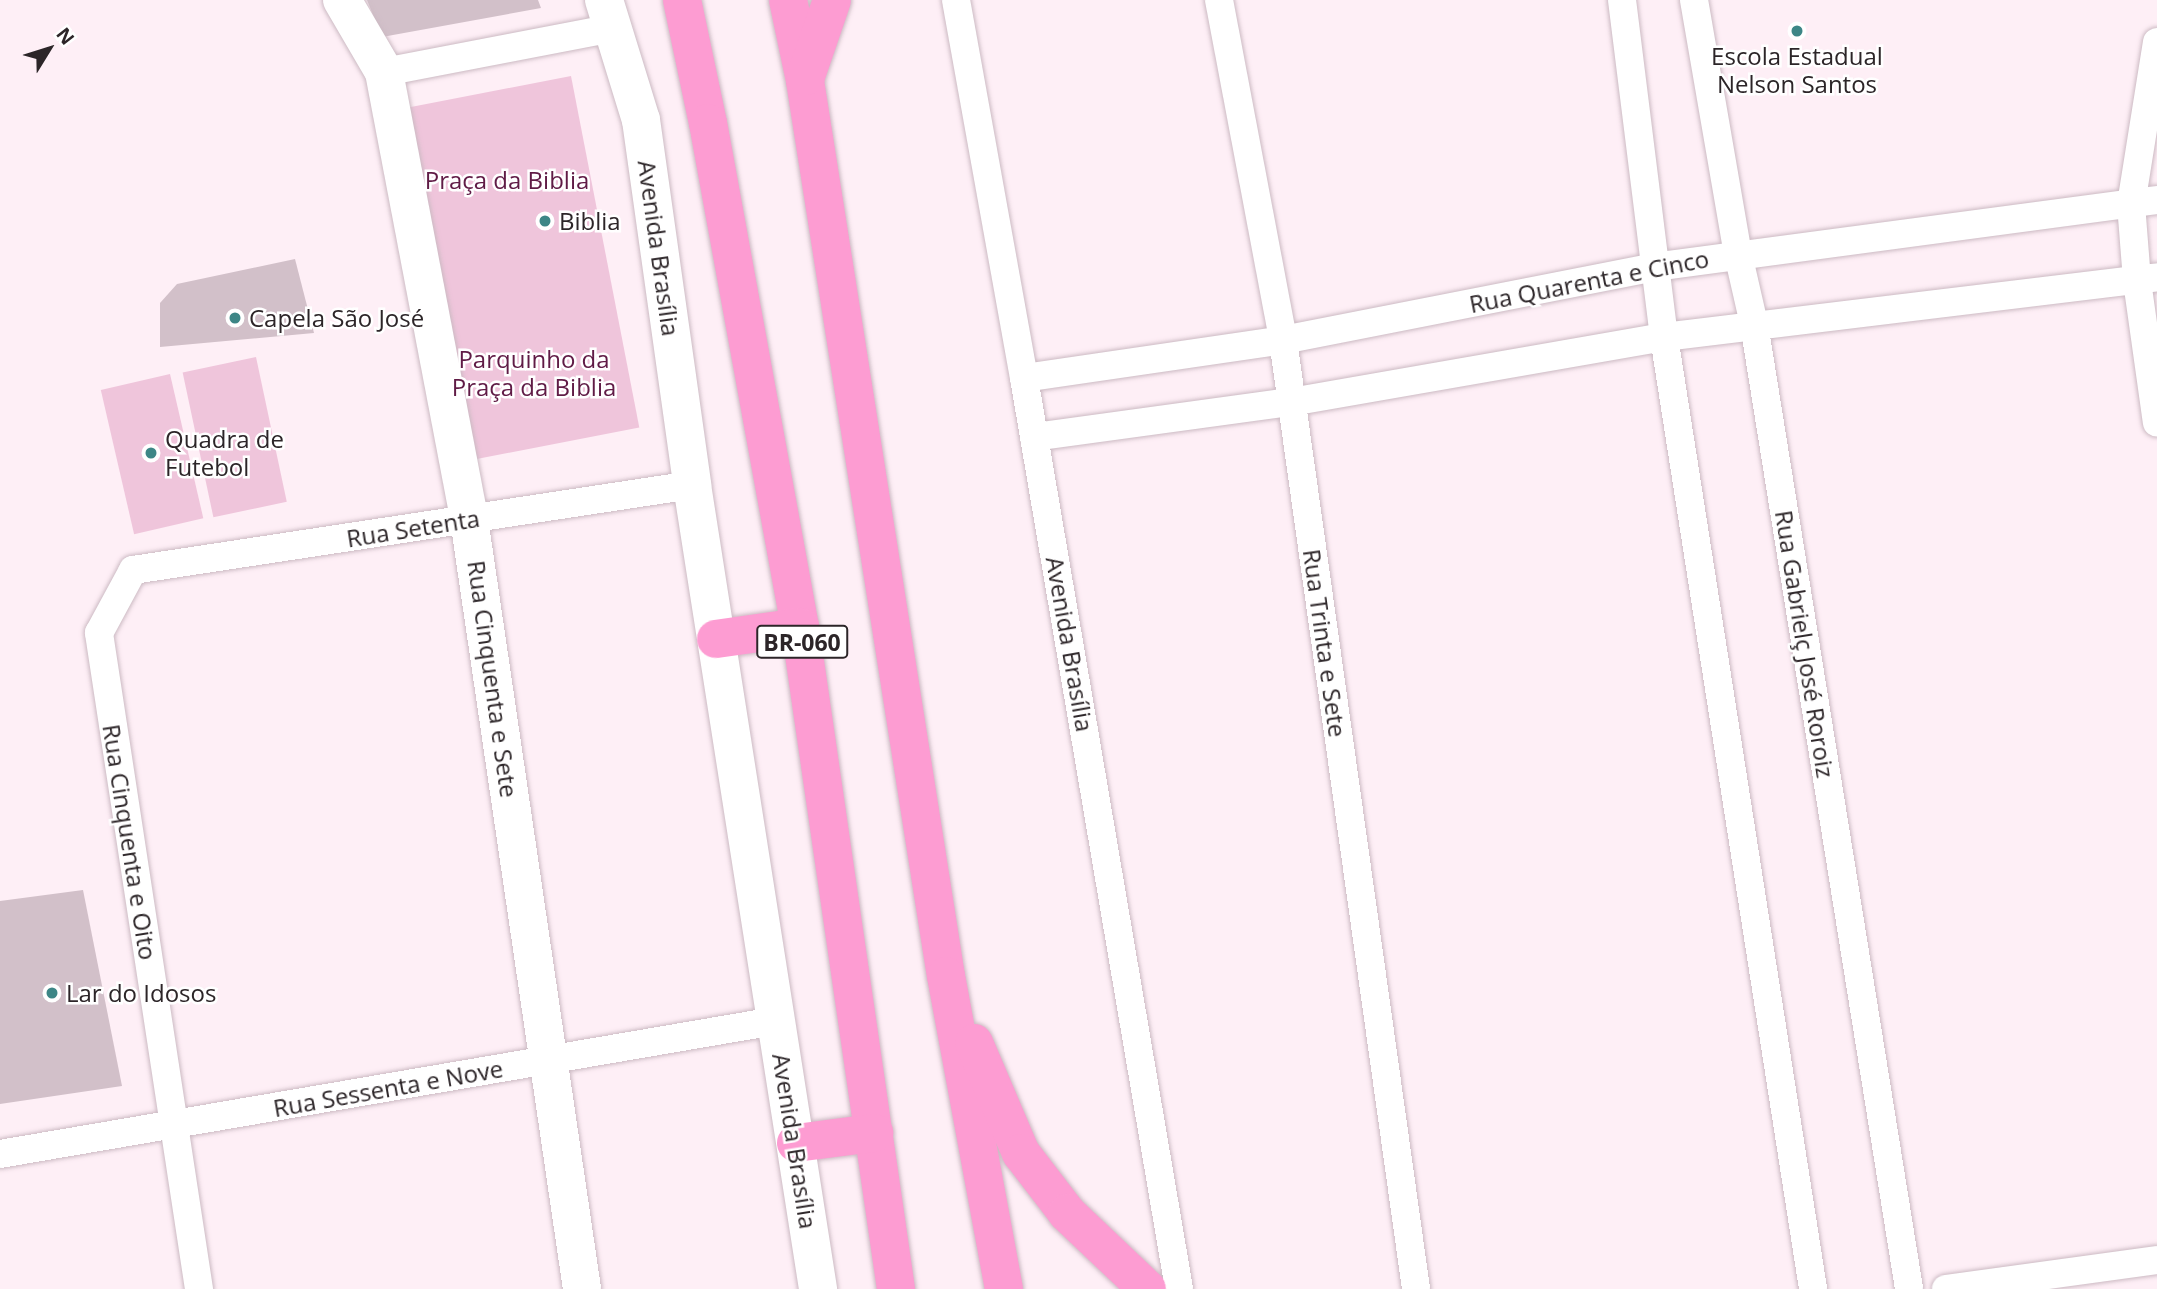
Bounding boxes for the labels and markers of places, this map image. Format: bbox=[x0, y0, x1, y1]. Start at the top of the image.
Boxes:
marker: Escola Estadual Nelson Santos bbox=[1789, 23, 1805, 39]
place label: Escola Estadual Nelson Santos bbox=[1711, 42, 1883, 98]
place label: Biblia bbox=[559, 207, 621, 235]
marker: Biblia bbox=[537, 213, 553, 229]
place label: Capela São José bbox=[249, 304, 424, 332]
marker: Capela São José bbox=[227, 310, 243, 326]
place label: Quadra de Futebol bbox=[165, 425, 284, 481]
marker: Quadra de Futebol bbox=[143, 445, 159, 461]
place label: Lar do Idosos bbox=[66, 979, 216, 1007]
marker: Lar do Idosos bbox=[44, 985, 60, 1001]

